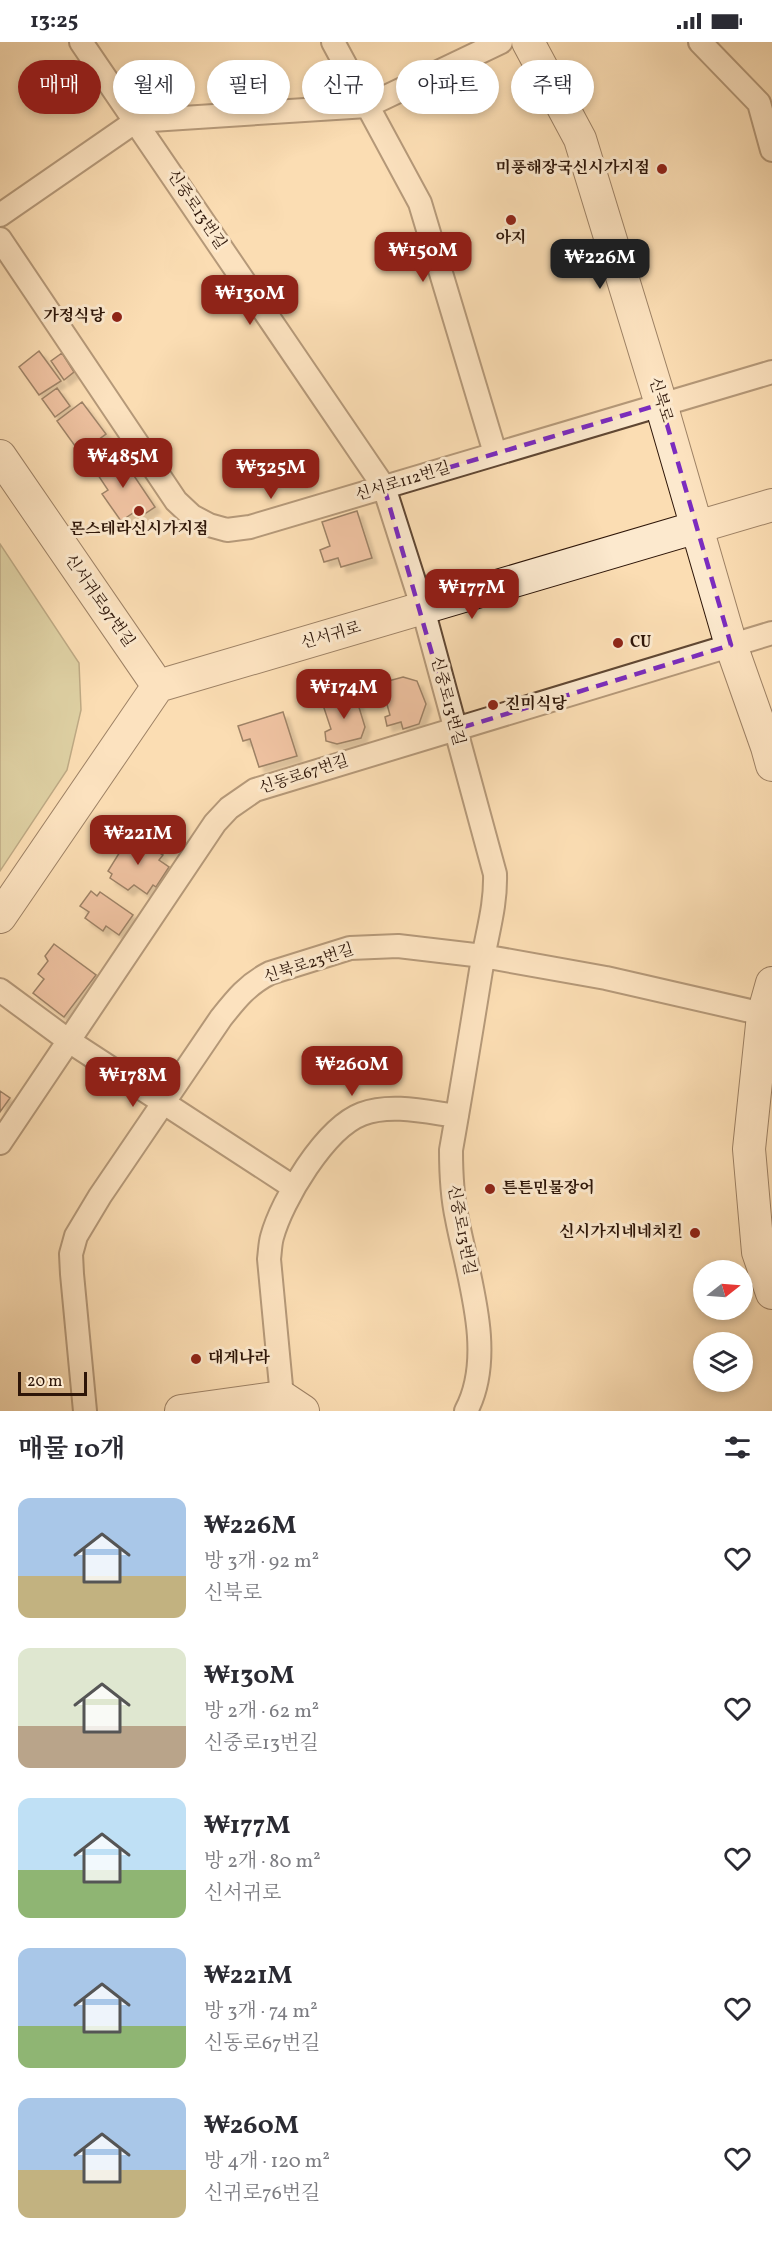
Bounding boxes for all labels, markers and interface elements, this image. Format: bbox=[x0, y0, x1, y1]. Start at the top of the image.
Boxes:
text: 13:25 bbox=[30, 6, 78, 37]
chip: 매매 bbox=[18, 60, 101, 114]
chip: 월세 bbox=[113, 60, 195, 114]
chip: 필터 bbox=[207, 60, 290, 114]
chip: 신규 bbox=[302, 60, 384, 114]
chip: 아파트 bbox=[396, 60, 499, 114]
chip: 주택 bbox=[511, 60, 594, 114]
place label: 미풍해장국신시가지점 bbox=[495, 158, 650, 180]
marker: 미풍해장국신시가지점 bbox=[655, 162, 669, 176]
street label: 신중로13번길 bbox=[161, 166, 231, 254]
marker: 아지 bbox=[504, 213, 518, 227]
place label: 아지 bbox=[496, 228, 526, 250]
pin: ₩150M bbox=[381, 232, 465, 283]
text: ₩150M bbox=[389, 237, 458, 265]
pin: ₩226M bbox=[558, 239, 642, 290]
text: ₩226M bbox=[565, 244, 635, 272]
pin: ₩130M bbox=[208, 275, 292, 326]
text: ₩130M bbox=[215, 280, 285, 308]
place label: 가정식당 bbox=[43, 306, 106, 328]
marker: 가정식당 bbox=[110, 310, 124, 324]
street label: 신북로 bbox=[643, 375, 677, 426]
pin: ₩485M bbox=[81, 438, 165, 489]
text: ₩485M bbox=[87, 443, 159, 471]
pin: ₩325M bbox=[229, 449, 313, 500]
text: ₩325M bbox=[236, 454, 306, 482]
street label: 신서로112번길 bbox=[353, 457, 453, 507]
marker: 몬스테라신시가지점 bbox=[132, 504, 146, 518]
place label: 몬스테라신시가지점 bbox=[69, 519, 209, 541]
street label: 신서귀로97번길 bbox=[59, 550, 139, 652]
pin: ₩177M bbox=[430, 569, 514, 620]
text: ₩177M bbox=[439, 574, 505, 602]
street label: 신서귀로 bbox=[298, 617, 364, 655]
place label: CU bbox=[630, 632, 651, 654]
marker: CU bbox=[611, 636, 625, 650]
street label: 신중로13번길 bbox=[425, 654, 469, 748]
pin: ₩174M bbox=[302, 669, 386, 720]
text: ₩174M bbox=[310, 674, 378, 702]
place label: 진미식당 bbox=[505, 694, 567, 716]
marker: 진미식당 bbox=[486, 698, 500, 712]
street label: 신동로67번길 bbox=[256, 750, 352, 800]
pin: ₩221M bbox=[96, 815, 180, 866]
text: ₩221M bbox=[104, 820, 172, 848]
street label: 신북로23번길 bbox=[261, 939, 357, 989]
pin: ₩260M bbox=[310, 1046, 394, 1097]
text: ₩260M bbox=[316, 1051, 388, 1079]
pin: ₩178M bbox=[91, 1057, 175, 1108]
text: ₩178M bbox=[99, 1062, 167, 1090]
place label: 튼튼민물장어 bbox=[502, 1178, 595, 1200]
marker: 튼튼민물장어 bbox=[483, 1182, 497, 1196]
street label: 신중로13번길 bbox=[441, 1183, 481, 1277]
place label: 신시가지네네치킨 bbox=[559, 1222, 683, 1244]
marker: 신시가지네네치킨 bbox=[688, 1226, 702, 1240]
north arrow bbox=[693, 1260, 753, 1320]
map controls bbox=[693, 1260, 753, 1392]
button: layers bbox=[693, 1332, 753, 1392]
place label: 대게나라 bbox=[208, 1348, 270, 1370]
marker: 대게나라 bbox=[189, 1352, 203, 1366]
scale bar bbox=[18, 1369, 87, 1396]
text: 20 m bbox=[27, 1371, 62, 1393]
icon: filters bbox=[721, 1431, 754, 1464]
text: 매물 10개 bbox=[18, 1432, 125, 1468]
text: ₩226M bbox=[204, 1508, 296, 1544]
icon: home bbox=[66, 1522, 138, 1594]
icon: heart bbox=[721, 1542, 754, 1575]
text: 방 3개 · 92 m² bbox=[204, 1548, 319, 1576]
text: 신북로 bbox=[204, 1580, 262, 1608]
text: ₩130M bbox=[204, 1658, 294, 1694]
icon: home bbox=[66, 1672, 138, 1744]
icon: heart bbox=[721, 1692, 754, 1725]
text: 방 2개 · 62 m² bbox=[204, 1698, 319, 1726]
text: 신중로13번길 bbox=[204, 1730, 319, 1758]
text: ₩177M bbox=[204, 1808, 290, 1844]
icon: home bbox=[66, 1822, 138, 1894]
icon: heart bbox=[721, 1842, 754, 1875]
text: 방 2개 · 80 m² bbox=[204, 1848, 321, 1876]
text: 신서귀로 bbox=[204, 1880, 281, 1908]
text: ₩221M bbox=[204, 1958, 292, 1994]
icon: home bbox=[66, 1972, 138, 2044]
icon: heart bbox=[721, 1992, 754, 2025]
text: 방 3개 · 74 m² bbox=[204, 1998, 318, 2026]
text: 신동로67번길 bbox=[204, 2030, 320, 2058]
text: ₩260M bbox=[204, 2108, 299, 2144]
icon: home bbox=[66, 2122, 138, 2194]
icon: heart bbox=[721, 2142, 754, 2175]
text: 방 4개 · 120 m² bbox=[204, 2148, 330, 2176]
text: 신귀로76번길 bbox=[204, 2180, 320, 2208]

